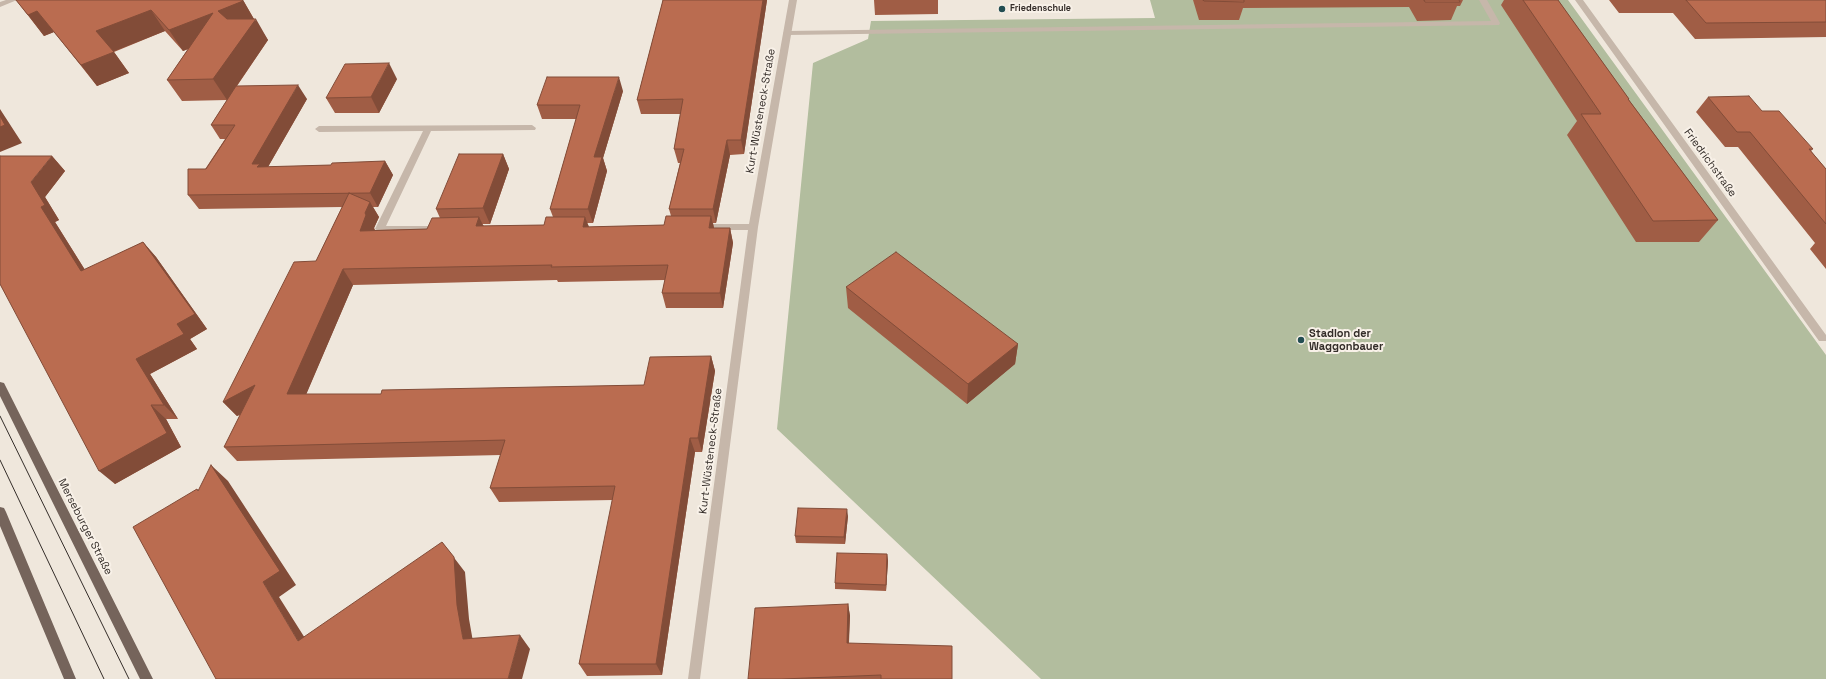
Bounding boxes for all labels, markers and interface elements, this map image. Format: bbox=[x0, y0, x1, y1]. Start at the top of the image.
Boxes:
marker: Friedenschule bbox=[997, 4, 1007, 14]
place label: Friedenschule bbox=[1010, 4, 1071, 14]
street label: Kurt-Wüsteneck-Straße bbox=[744, 48, 778, 174]
street label: Friedrichstraße bbox=[1681, 126, 1739, 200]
place label: Stadion der Waggonbauer bbox=[1309, 327, 1383, 353]
marker: Stadion der Waggonbauer bbox=[1296, 335, 1306, 345]
street label: Kurt-Wüsteneck-Straße bbox=[697, 387, 725, 515]
street label: Merseburger Straße bbox=[55, 477, 115, 577]

